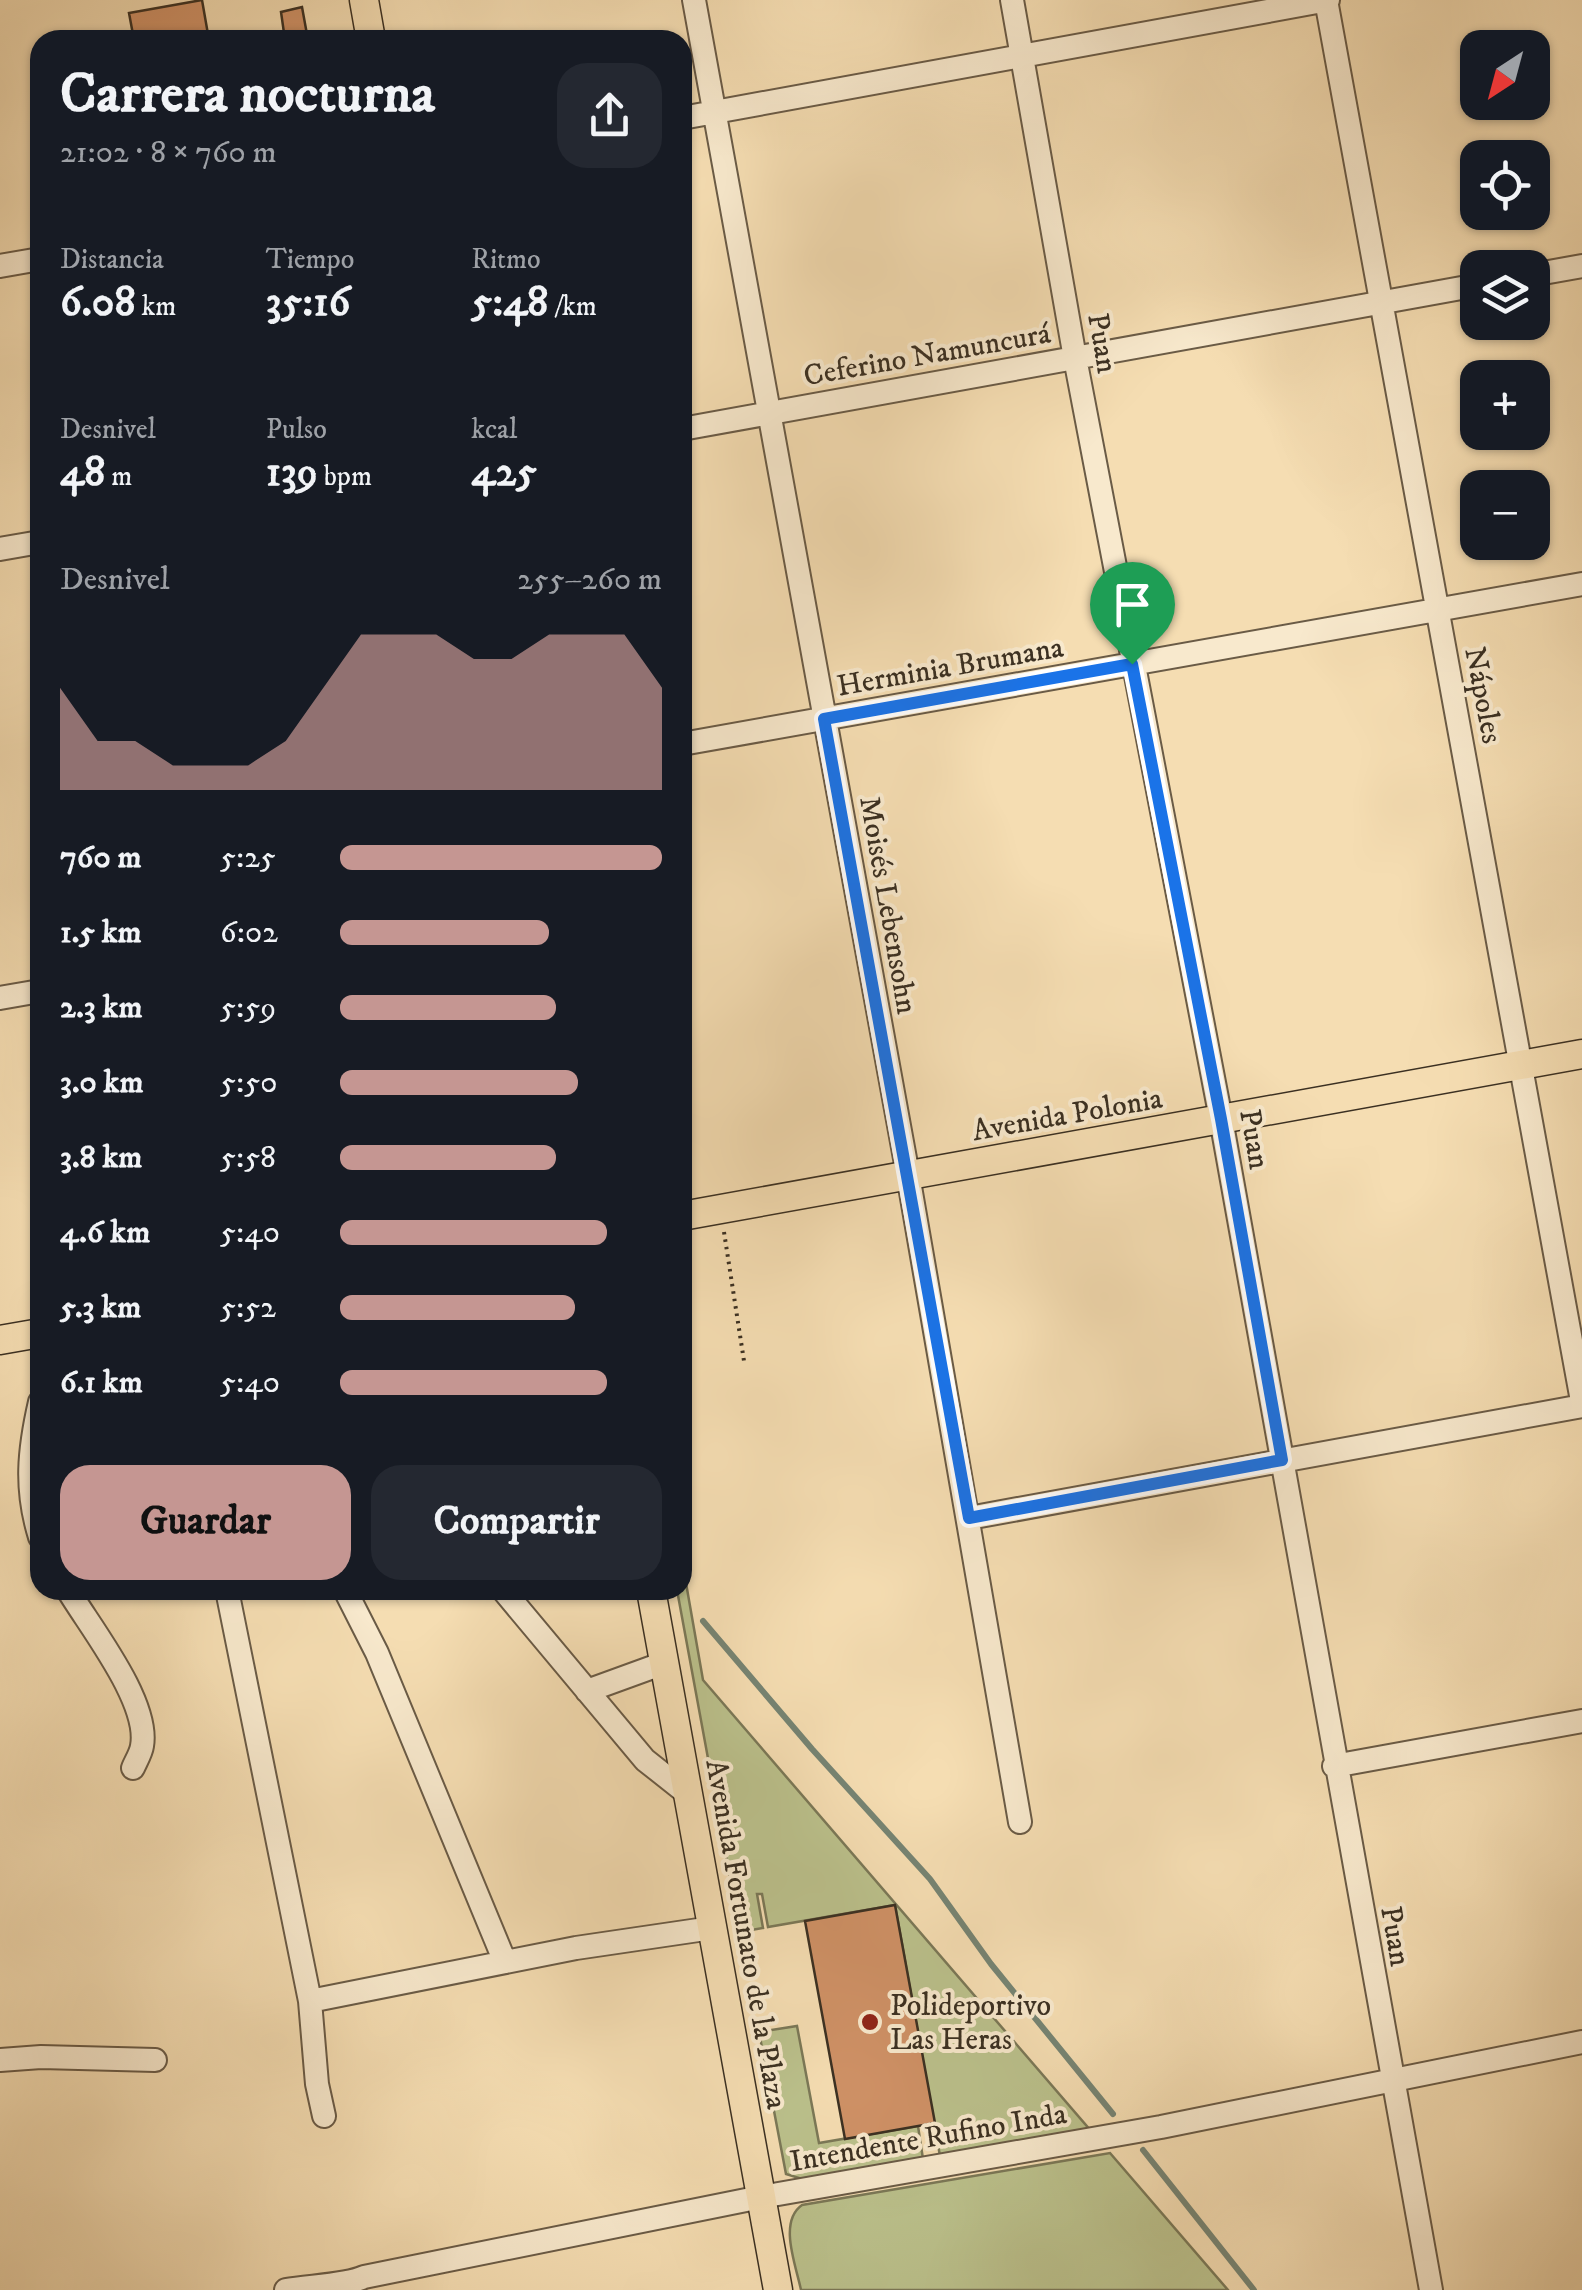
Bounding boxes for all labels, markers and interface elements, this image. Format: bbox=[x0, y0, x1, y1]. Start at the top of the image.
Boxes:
north arrow bbox=[1460, 30, 1550, 120]
map controls bbox=[1460, 30, 1550, 560]
text: Carrera nocturna bbox=[60, 61, 435, 130]
button: share bbox=[557, 63, 662, 168]
text: 21:02 · 8 × 760 m bbox=[60, 133, 277, 173]
button: locate bbox=[1460, 140, 1550, 230]
text: Distancia bbox=[60, 242, 164, 277]
text: Tiempo bbox=[266, 242, 354, 277]
text: Ritmo bbox=[471, 242, 541, 277]
button: layers bbox=[1460, 250, 1550, 340]
text: 6.08 bbox=[60, 277, 135, 329]
text: 35:16 bbox=[266, 277, 350, 329]
text: 5:48 bbox=[471, 277, 548, 329]
text: km bbox=[135, 289, 176, 324]
text: /km bbox=[548, 289, 597, 324]
street label: Puan bbox=[1078, 310, 1125, 376]
street label: Ceferino Namuncurá bbox=[801, 315, 1054, 395]
button: + bbox=[1460, 360, 1550, 450]
text: Desnivel bbox=[60, 412, 156, 447]
text: Pulso bbox=[266, 412, 327, 447]
text: kcal bbox=[471, 412, 517, 447]
text: 48 bbox=[60, 447, 105, 499]
text: 139 bbox=[266, 447, 318, 499]
text: 425 bbox=[471, 447, 537, 499]
text: m bbox=[105, 459, 132, 494]
text: bpm bbox=[318, 459, 372, 494]
button: − bbox=[1460, 470, 1550, 560]
text: Desnivel bbox=[60, 560, 170, 600]
text: 255–260 m bbox=[517, 560, 662, 600]
pin bbox=[1090, 562, 1175, 665]
icon: arrive bbox=[1105, 577, 1160, 632]
street label: Herminia Brumana bbox=[834, 629, 1067, 706]
street label: Nápoles bbox=[1455, 644, 1510, 747]
street label: Moisés Lebensohn bbox=[850, 794, 925, 1017]
text: 760 m bbox=[60, 838, 142, 878]
text: 5:25 bbox=[220, 838, 276, 878]
text: 1.5 km bbox=[60, 913, 142, 953]
text: 6:02 bbox=[220, 913, 278, 953]
text: 2.3 km bbox=[60, 988, 142, 1028]
text: 5:59 bbox=[220, 988, 276, 1028]
text: 3.0 km bbox=[60, 1063, 144, 1103]
text: 5:50 bbox=[220, 1063, 277, 1103]
street label: Avenida Polonia bbox=[969, 1080, 1166, 1150]
street label: Puan bbox=[1230, 1106, 1277, 1172]
text: 3.8 km bbox=[60, 1138, 142, 1178]
text: 5:58 bbox=[220, 1138, 276, 1178]
text: 4.6 km bbox=[60, 1213, 150, 1253]
text: 5:40 bbox=[220, 1213, 280, 1253]
text: 5.3 km bbox=[60, 1288, 141, 1328]
text: 5:52 bbox=[220, 1288, 276, 1328]
text: 6.1 km bbox=[60, 1363, 143, 1403]
text: 5:40 bbox=[220, 1363, 280, 1403]
button: Guardar bbox=[60, 1465, 351, 1580]
button: Compartir bbox=[371, 1465, 662, 1580]
street label: Avenida Fortunato de la Plaza bbox=[697, 1756, 795, 2112]
street label: Puan bbox=[1371, 1903, 1418, 1969]
place label: Polideportivo Las Heras bbox=[890, 1988, 1051, 2059]
marker: Polideportivo Las Heras bbox=[859, 2011, 881, 2033]
street label: Intendente Rufino Inda bbox=[787, 2096, 1070, 2181]

